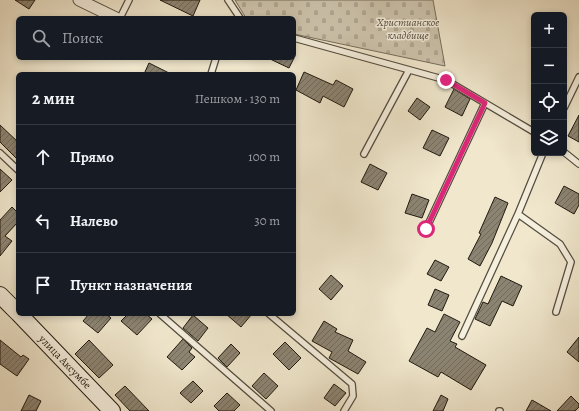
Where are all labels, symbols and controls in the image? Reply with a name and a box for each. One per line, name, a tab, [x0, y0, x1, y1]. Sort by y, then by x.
map controls	[531, 12, 567, 156]
button: +	[531, 12, 567, 48]
park label: Христианское кладбище	[376, 15, 439, 43]
search box	[16, 16, 296, 60]
icon: search	[30, 27, 52, 49]
text: Поиск	[62, 28, 103, 48]
button: −	[531, 48, 567, 84]
route end	[437, 71, 455, 89]
button: locate	[531, 84, 567, 120]
text: 2 мин	[32, 87, 75, 110]
text: Пешком · 130 m	[195, 90, 280, 107]
button: layers	[531, 120, 567, 156]
icon: ahead	[32, 146, 54, 168]
text: Прямо	[70, 147, 114, 167]
text: 100 m	[248, 148, 280, 165]
icon: left	[32, 210, 54, 232]
text: Налево	[70, 211, 118, 231]
text: 30 m	[254, 212, 280, 229]
route start	[417, 220, 435, 238]
icon: arrive	[32, 274, 54, 296]
text: Пункт назначения	[70, 275, 192, 295]
street label: улица Аксумбе	[35, 331, 95, 392]

